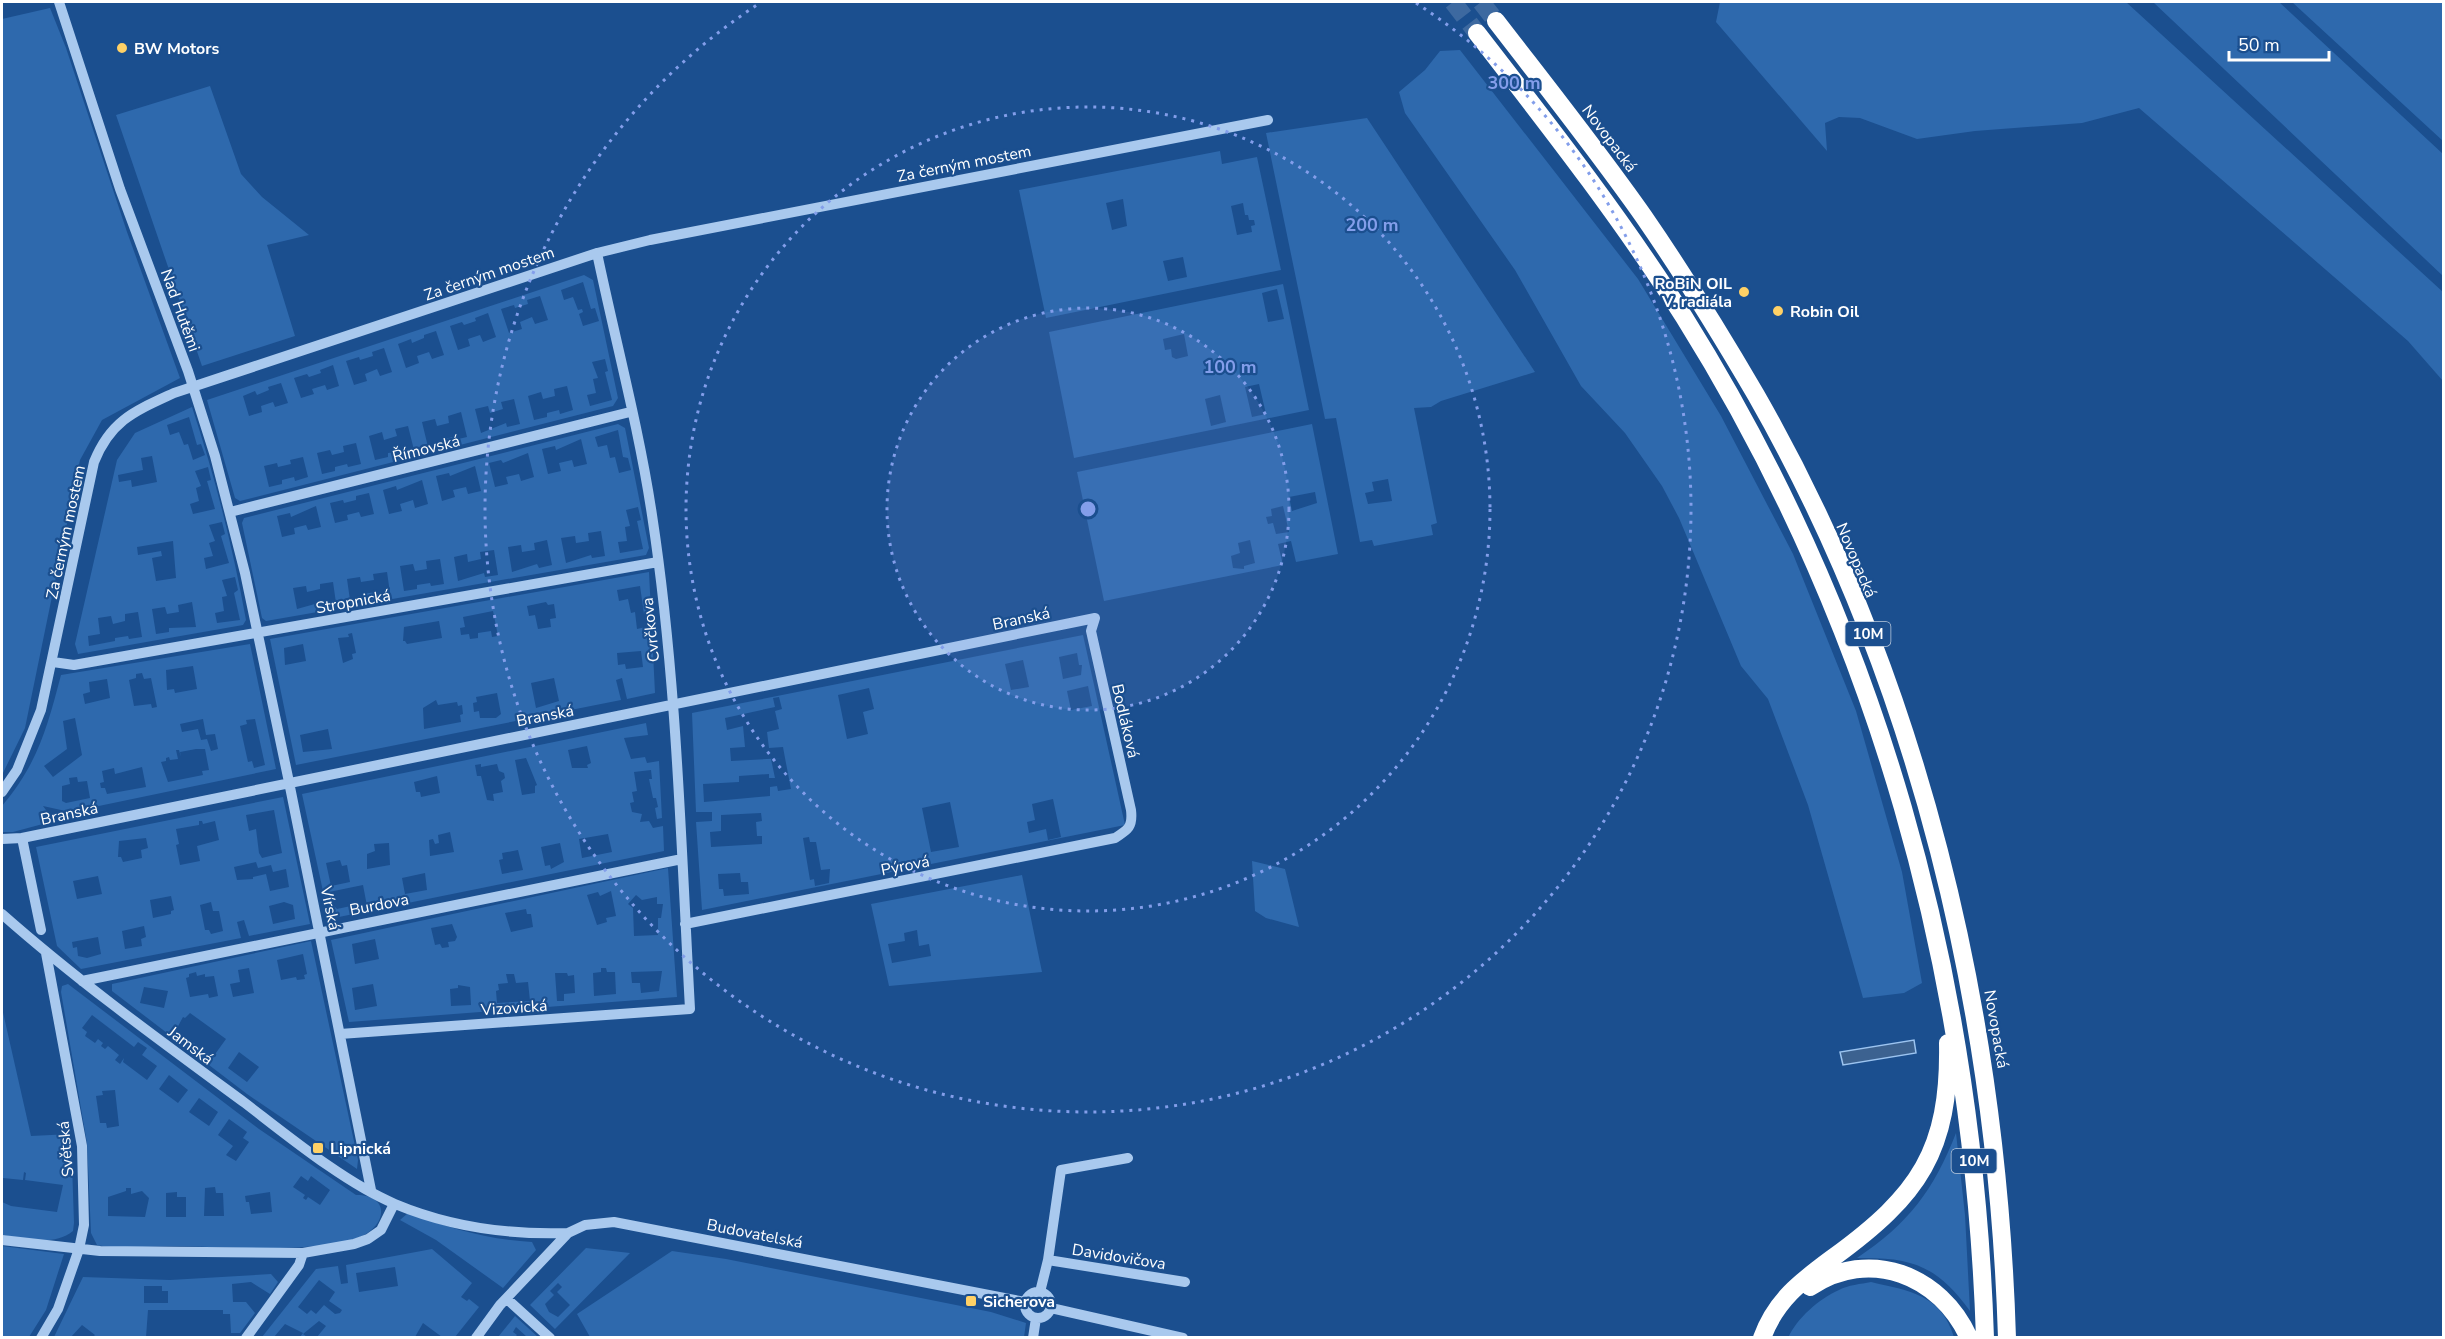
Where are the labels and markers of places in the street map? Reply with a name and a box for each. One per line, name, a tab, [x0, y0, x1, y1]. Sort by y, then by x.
place label: BW Motors	[134, 38, 219, 60]
marker: BW Motors	[115, 41, 129, 55]
place label: RoBiN OIL V. radiála	[1655, 273, 1732, 313]
marker: RoBiN OIL V. radiála	[1737, 285, 1751, 299]
place label: Robin Oil	[1790, 301, 1859, 323]
marker: Robin Oil	[1771, 304, 1785, 318]
centre of rings	[1078, 499, 1098, 519]
place label: Lipnická	[330, 1138, 391, 1160]
marker: Lipnická	[311, 1141, 325, 1155]
place label: Sicherova	[983, 1291, 1055, 1313]
marker: Sicherova	[964, 1294, 978, 1308]

